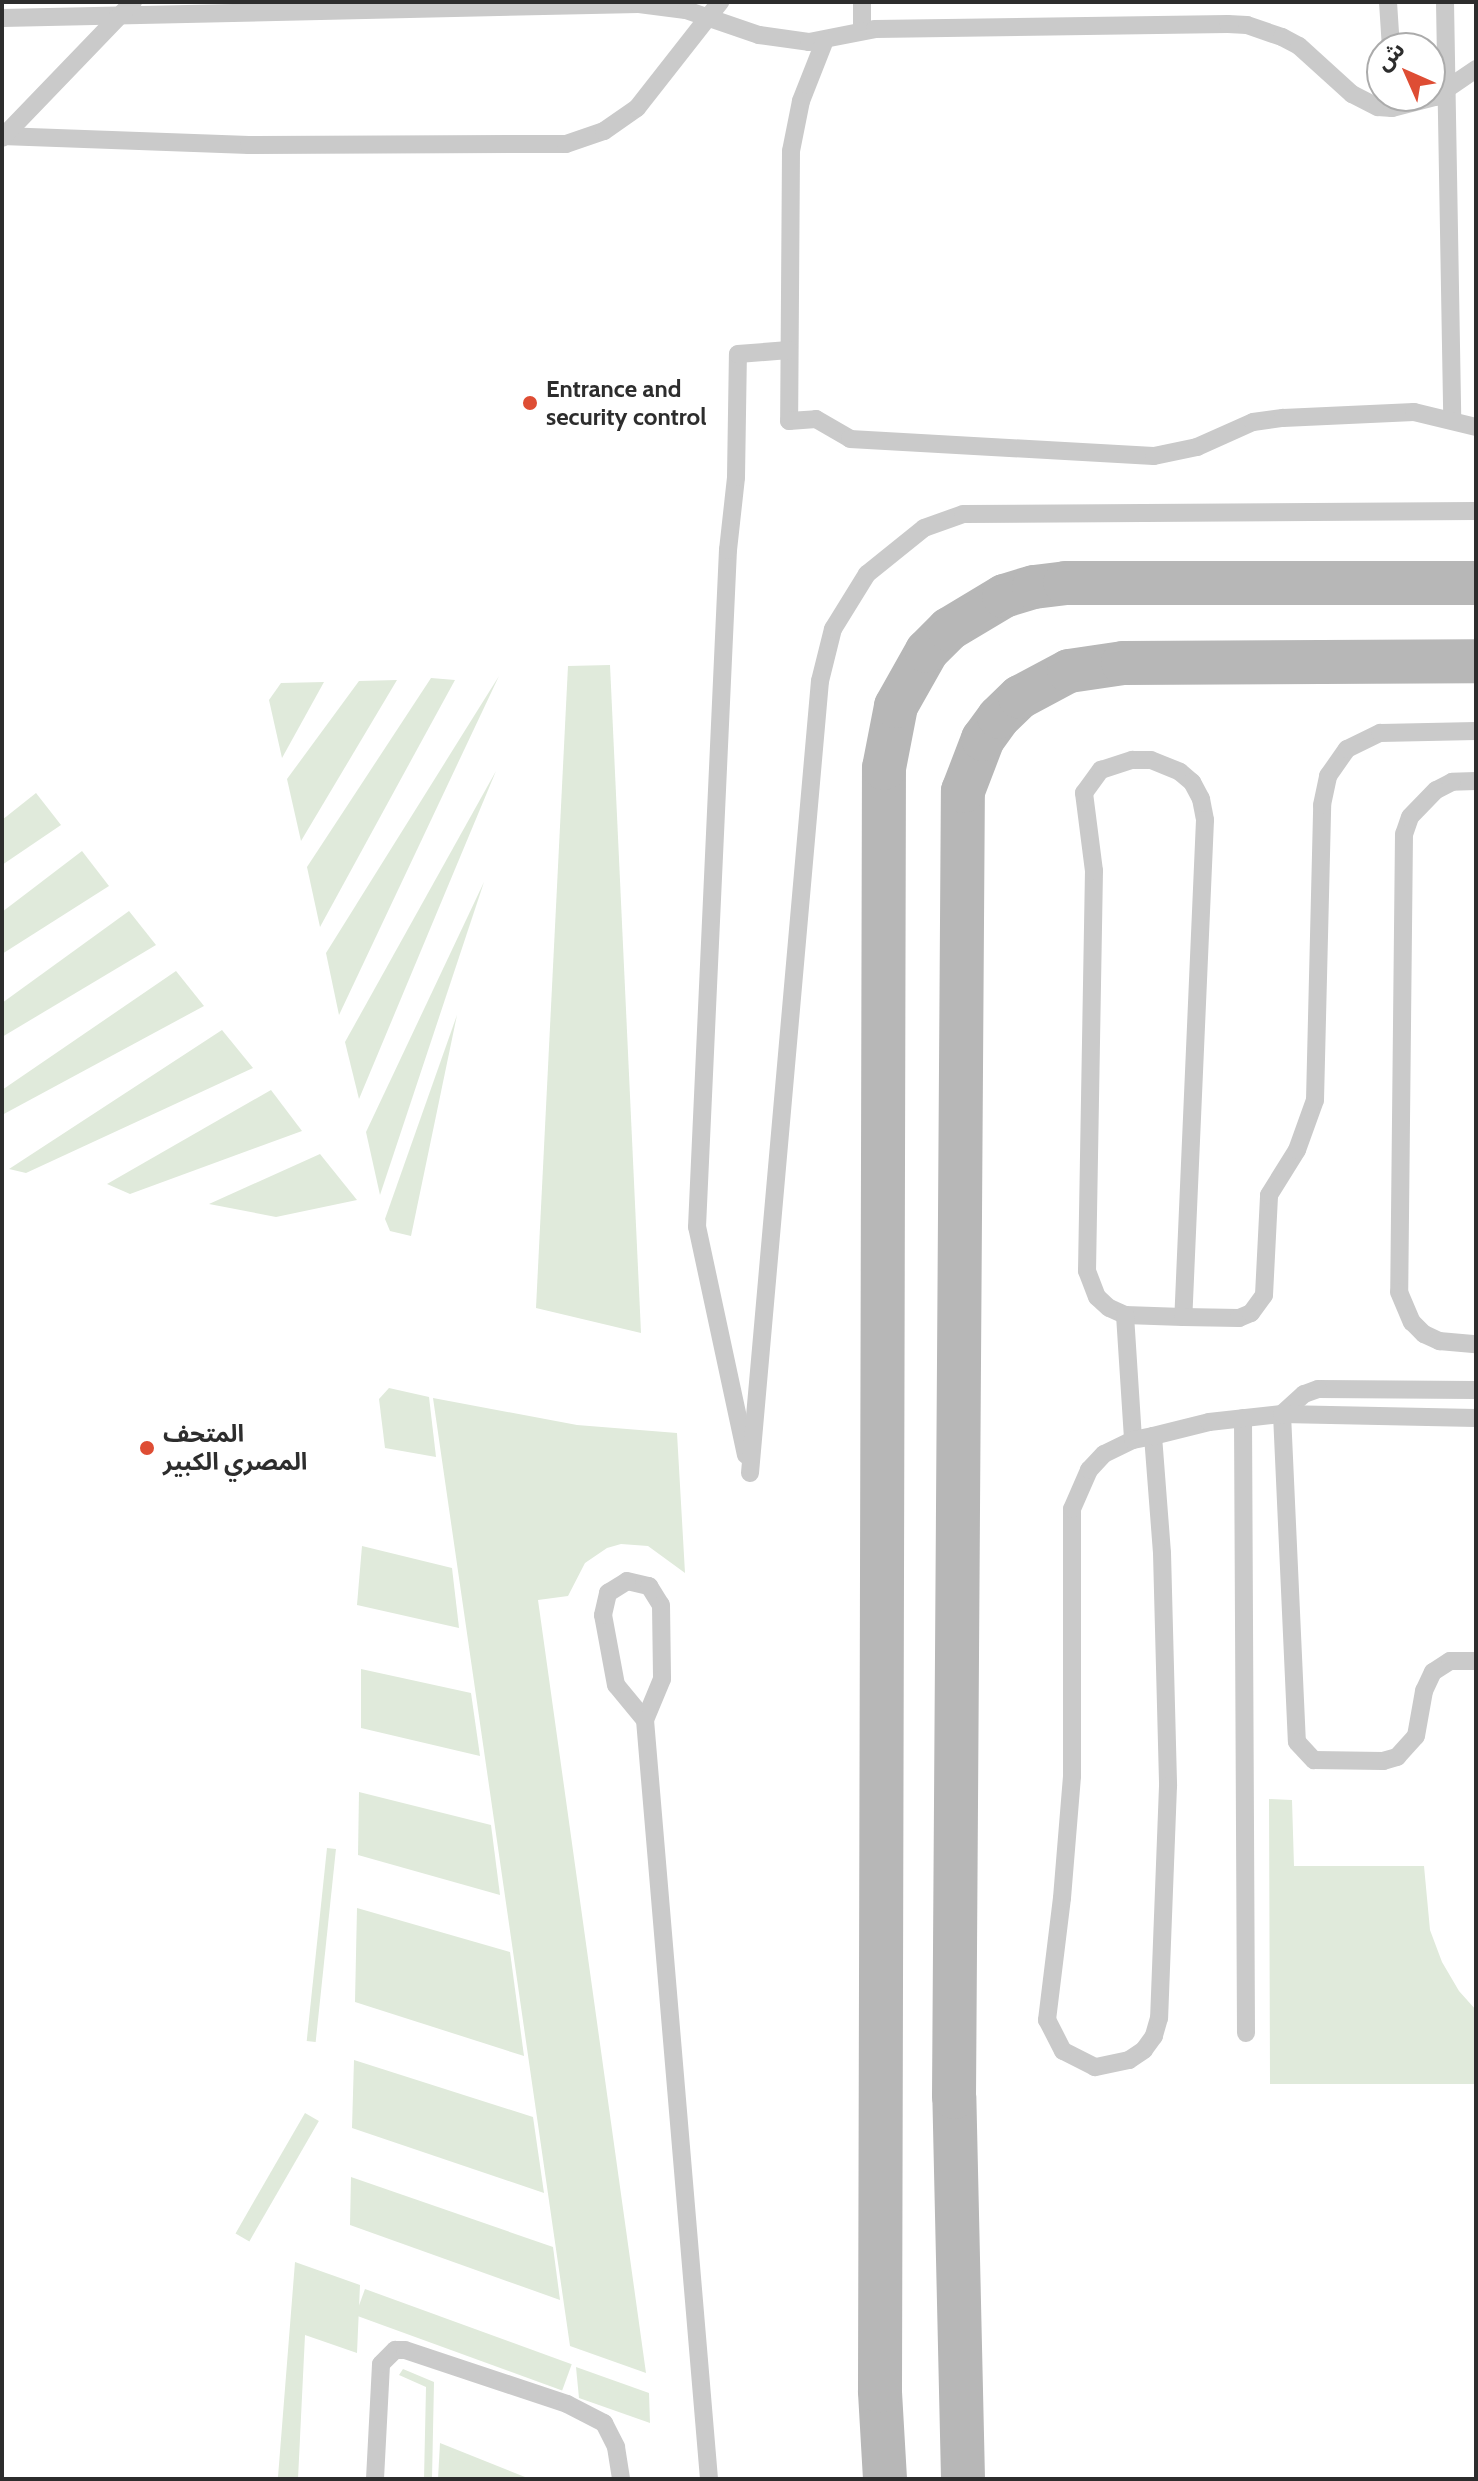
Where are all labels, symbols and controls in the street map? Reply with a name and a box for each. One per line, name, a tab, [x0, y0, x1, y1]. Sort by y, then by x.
north arrow	[1366, 32, 1446, 112]
text: ش	[1370, 36, 1410, 76]
place label: Entrance and security control	[546, 375, 706, 431]
marker: Entrance and security control	[521, 394, 539, 412]
place label: المتحف المصري الكبير	[163, 1420, 307, 1476]
marker: المتحف المصري الكبير	[138, 1439, 156, 1457]

